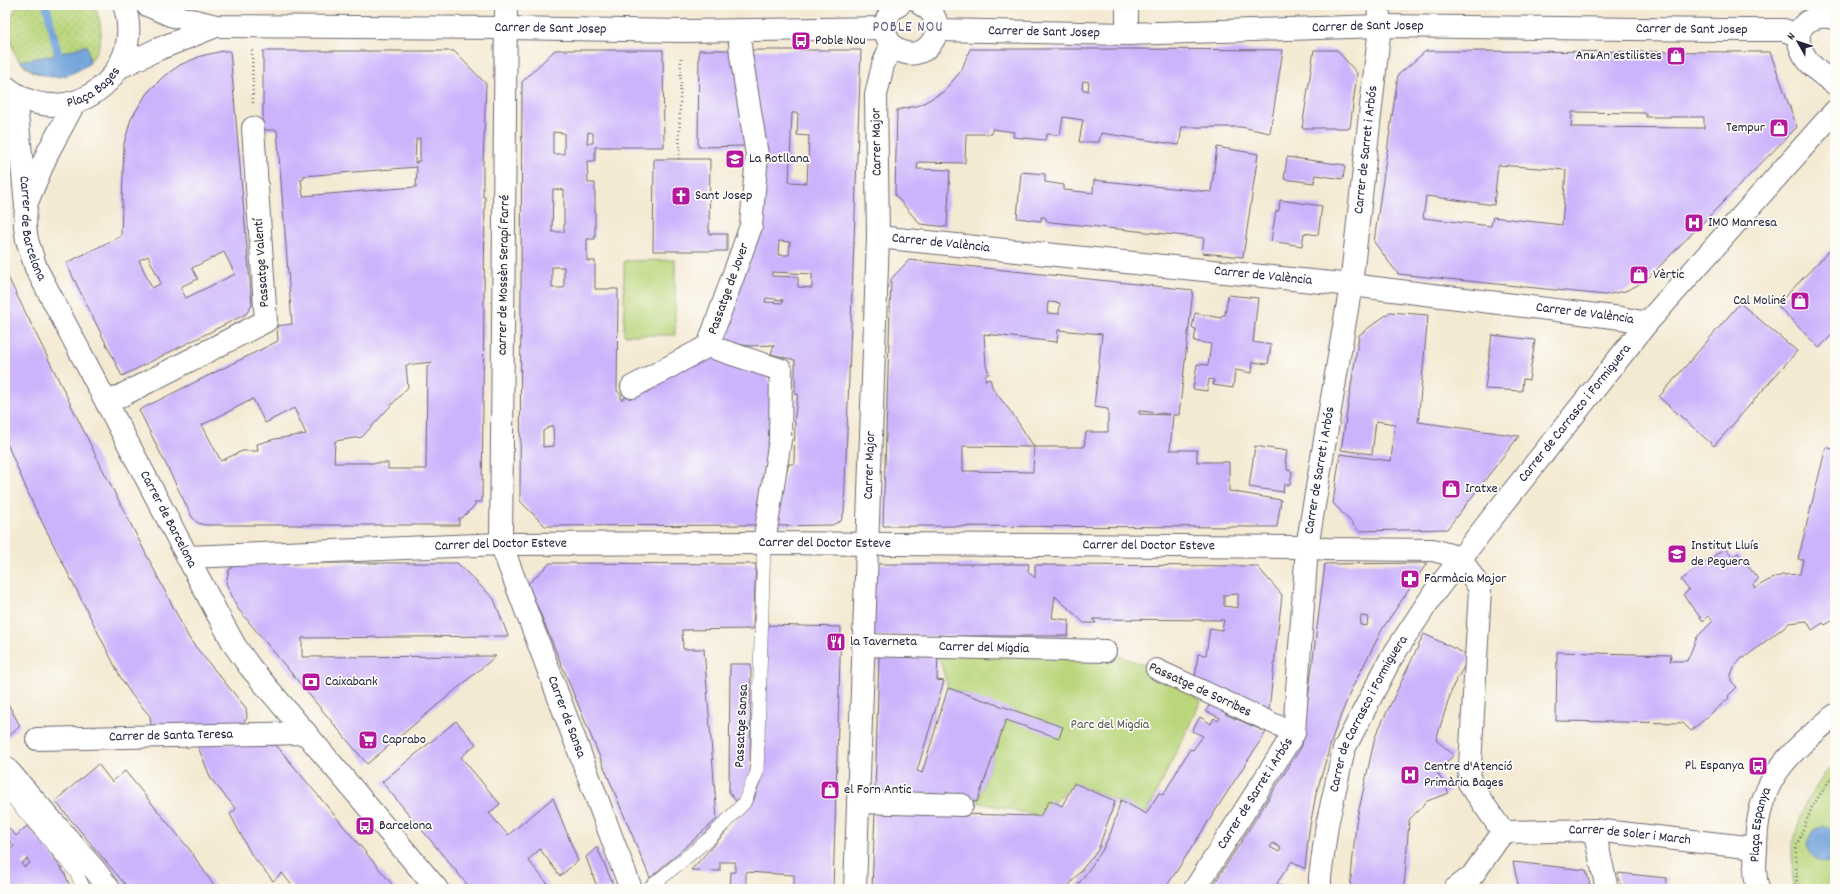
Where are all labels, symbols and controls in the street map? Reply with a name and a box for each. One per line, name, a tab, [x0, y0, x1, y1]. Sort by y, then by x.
street label: Carrer de Sant Josep	[1312, 16, 1424, 38]
district label: POBLE NOU	[872, 17, 944, 39]
street label: Carrer de Sant Josep	[495, 18, 607, 40]
street label: Carrer de Sant Josep	[1636, 19, 1748, 40]
street label: Carrer de Sant Josep	[988, 21, 1100, 43]
north arrow	[1778, 22, 1818, 62]
text: N	[1784, 29, 1800, 44]
bus stop icon: Poble Nou	[790, 30, 812, 52]
place label: Poble Nou	[815, 31, 866, 51]
shop icon: An&An estilistes	[1665, 45, 1687, 67]
place label: An&An estilistes	[1576, 46, 1662, 66]
street label: Plaça Bages	[65, 63, 126, 114]
street label: Carrer de Sarret i Arbós	[1349, 84, 1383, 215]
street label: Carrer Major	[866, 107, 888, 176]
shop icon: Tempur	[1768, 117, 1790, 139]
place label: Tempur	[1726, 118, 1766, 138]
school or university icon: La Rotllana	[724, 148, 746, 170]
place label: La Rotllana	[749, 149, 809, 169]
street label: Carrer de Barcelona	[13, 175, 51, 285]
church icon: Sant Josep	[670, 185, 692, 207]
place label: Sant Josep	[695, 186, 752, 206]
street label: carrer de Mossèn Serapí Farré	[493, 195, 515, 355]
hospital icon: IMO Manresa	[1683, 212, 1705, 234]
place label: IMO Manresa	[1708, 213, 1777, 233]
street label: Passatge Valentí	[249, 217, 275, 308]
street label: Carrer de València	[891, 228, 991, 258]
street label: Passatge de Jover	[703, 240, 755, 338]
street label: Carrer de València	[1213, 261, 1313, 291]
shop icon: Vèrtic	[1628, 264, 1650, 286]
place label: Vèrtic	[1653, 265, 1685, 285]
shop icon: Cal Moliné	[1789, 290, 1811, 312]
place label: Cal Moliné	[1733, 291, 1786, 311]
street label: Carrer de València	[1535, 298, 1636, 330]
street label: Carrer de Carrasco i Formiguera	[1514, 340, 1637, 487]
street label: Carrer de Sarret i Arbós	[1299, 405, 1340, 536]
street label: Carrer Major	[859, 430, 881, 500]
street label: Carrer de Barcelona	[134, 467, 202, 572]
shop icon: Iratxe	[1440, 478, 1462, 500]
place label: Iratxe	[1465, 479, 1498, 499]
street label: Carrer del Doctor Esteve	[759, 533, 891, 554]
street label: Carrer del Doctor Esteve	[434, 534, 567, 557]
street label: Carrer del Doctor Esteve	[1082, 535, 1215, 556]
place label: Institut Lluís de Peguera	[1691, 536, 1759, 572]
school or university icon: Institut Lluís de Peguera	[1666, 543, 1688, 565]
pharmacy icon: Farmàcia Major	[1399, 568, 1421, 590]
place label: Farmàcia Major	[1424, 569, 1507, 589]
restaurant icon: la Taverneta	[825, 631, 847, 653]
street label: Carrer de Carrasco i Formiguera	[1325, 631, 1414, 794]
place label: la Taverneta	[850, 632, 917, 652]
street label: Carrer del Migdia	[939, 637, 1030, 659]
street label: Passatge de Sorribes	[1145, 657, 1255, 723]
bank icon: Caixabank	[300, 671, 322, 693]
place label: Caixabank	[325, 672, 378, 692]
street label: Carrer de Sansa	[542, 673, 591, 761]
street label: Passatge Sansa	[730, 683, 754, 768]
park label: Parc del Migdia	[1071, 715, 1150, 735]
street label: Carrer de Santa Teresa	[109, 725, 234, 747]
supermarket icon: Caprabo	[357, 729, 379, 751]
place label: Caprabo	[382, 730, 426, 750]
street label: Carrer de Sarret i Arbós	[1213, 734, 1299, 853]
bus stop icon: Pl. Espanya	[1747, 755, 1769, 777]
place label: Pl. Espanya	[1685, 756, 1744, 776]
place label: Centre d'Atenció Primària Bages	[1424, 757, 1512, 793]
hospital icon: Centre d'Atenció Primària Bages	[1399, 764, 1421, 786]
shop icon: el Forn Antic	[819, 779, 841, 801]
place label: el Forn Antic	[844, 780, 912, 800]
street label: Plaça Espanya	[1745, 784, 1777, 863]
bus stop icon: Barcelona	[354, 815, 376, 837]
place label: Barcelona	[379, 816, 432, 836]
street label: Carrer de Soler i March	[1568, 820, 1692, 851]

